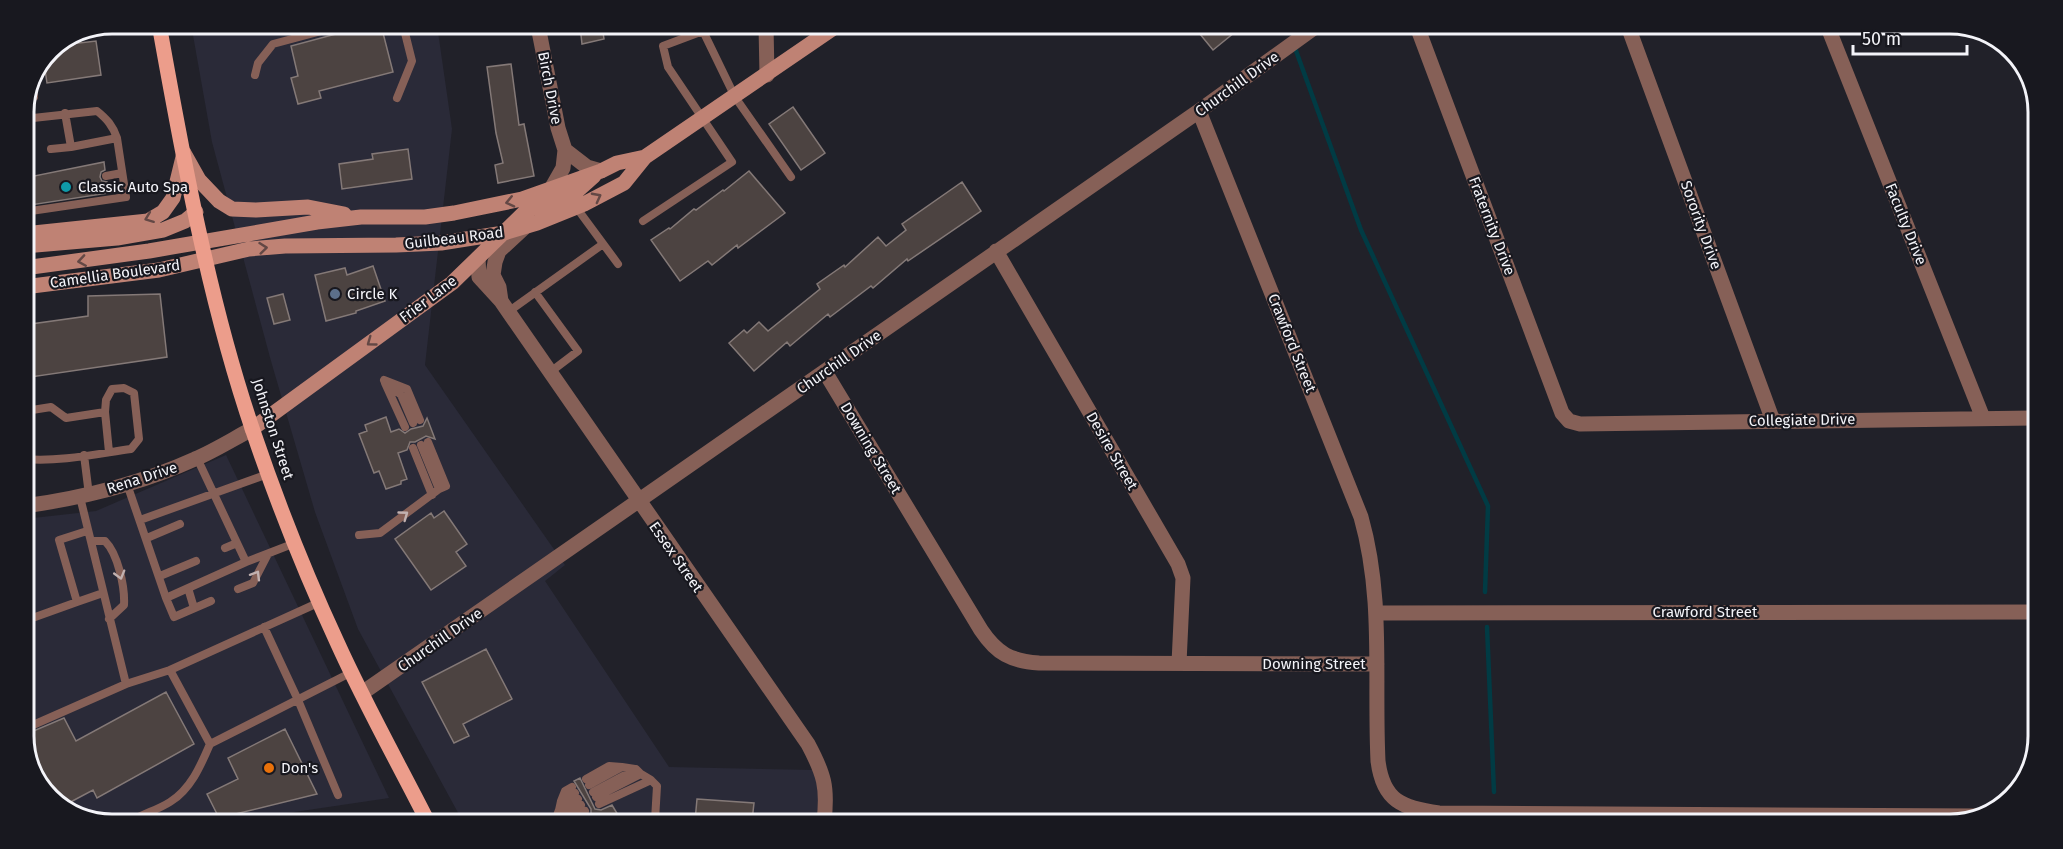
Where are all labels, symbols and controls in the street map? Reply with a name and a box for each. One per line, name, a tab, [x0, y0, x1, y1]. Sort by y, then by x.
scale bar	[1853, 18, 1967, 56]
text: 50 m	[1862, 28, 1901, 50]
street label: Churchill Drive	[1192, 48, 1282, 120]
street label: Birch Drive	[534, 50, 566, 126]
street label: Fraternity Drive	[1465, 174, 1519, 278]
place label: Classic Auto Spa	[78, 178, 188, 196]
street label: Sorority Drive	[1677, 178, 1725, 272]
marker: Classic Auto Spa	[59, 180, 73, 194]
street label: Faculty Drive	[1881, 180, 1931, 268]
one-way arrow	[591, 192, 602, 204]
one-way arrow	[505, 194, 515, 207]
one-way arrow	[144, 211, 155, 224]
street label: Guilbeau Road	[404, 223, 504, 253]
one-way arrow	[259, 242, 268, 255]
one-way arrow	[78, 255, 87, 267]
street label: Camellia Boulevard	[49, 256, 181, 292]
street label: Frier Lane	[396, 272, 460, 326]
place label: Circle K	[347, 285, 398, 303]
marker: Circle K	[328, 287, 342, 301]
street label: Crawford Street	[1264, 291, 1320, 396]
street label: Churchill Drive	[793, 326, 885, 398]
one-way arrow	[367, 335, 378, 346]
street label: Johnston Street	[248, 376, 298, 482]
street label: Downing Street	[837, 399, 906, 497]
street label: Desire Street	[1082, 409, 1142, 494]
street label: Collegiate Drive	[1749, 410, 1855, 430]
street label: Rena Drive	[104, 458, 180, 498]
one-way arrow	[398, 511, 409, 522]
street label: Essex Street	[645, 518, 707, 596]
one-way arrow	[112, 569, 125, 579]
one-way arrow	[249, 571, 261, 581]
street label: Crawford Street	[1653, 603, 1758, 621]
street label: Churchill Drive	[394, 604, 486, 676]
street label: Downing Street	[1262, 655, 1366, 673]
place label: Don's	[281, 759, 318, 777]
marker: Don's	[262, 761, 276, 775]

